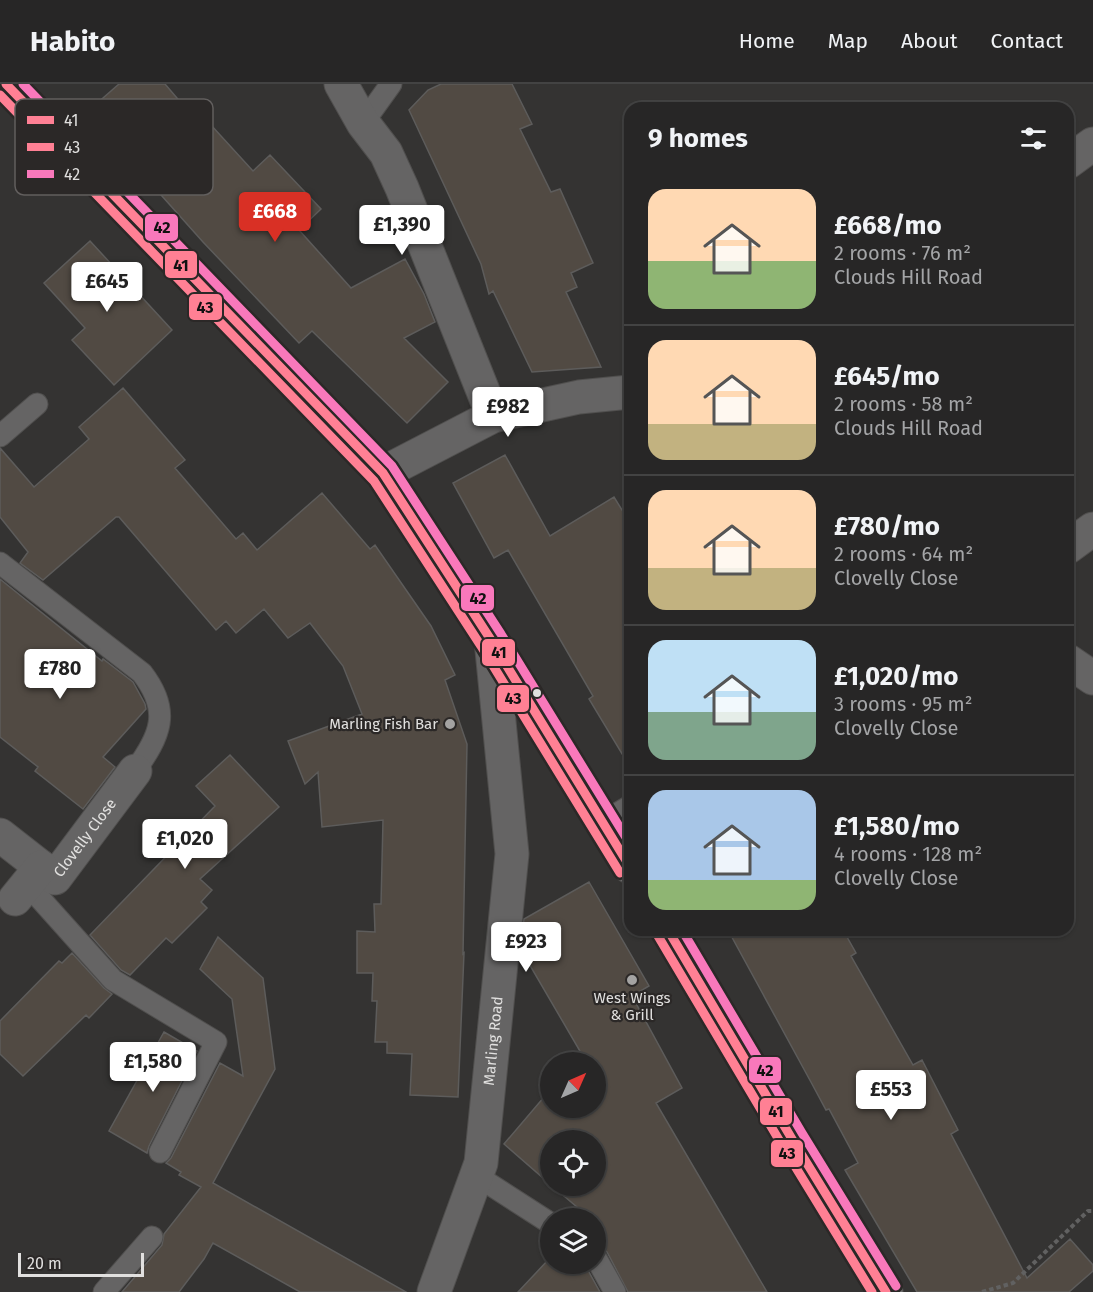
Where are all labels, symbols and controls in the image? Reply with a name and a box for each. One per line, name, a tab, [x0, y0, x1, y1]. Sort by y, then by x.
text: Habito	[30, 25, 115, 58]
text: Home	[739, 28, 795, 54]
text: Map	[828, 28, 868, 54]
text: About	[901, 28, 958, 54]
text: Contact	[991, 28, 1063, 54]
legend	[15, 99, 213, 195]
text: 41	[64, 111, 79, 130]
icon: filters	[1017, 122, 1050, 155]
text: 9 homes	[648, 123, 748, 154]
text: 43	[64, 138, 80, 157]
text: 42	[64, 165, 80, 184]
pin: £668	[239, 192, 311, 243]
text: £668	[253, 199, 297, 223]
pin: £1,390	[353, 205, 451, 256]
text: £668/mo	[834, 210, 942, 241]
text: £1,390	[373, 212, 431, 236]
line badge: 42	[144, 213, 179, 242]
icon: home	[696, 213, 768, 285]
text: 42	[154, 218, 171, 237]
text: 2 rooms · 76 m²	[834, 241, 971, 265]
line badge: 41	[164, 250, 198, 279]
text: 41	[173, 256, 189, 275]
pin: £645	[71, 262, 143, 313]
text: Clouds Hill Road	[834, 265, 983, 289]
text: £645	[85, 269, 129, 293]
line badge: 43	[188, 293, 223, 321]
text: 43	[196, 298, 214, 317]
text: £645/mo	[834, 361, 940, 392]
icon: home	[696, 364, 768, 436]
pin: £982	[472, 387, 544, 438]
text: 2 rooms · 58 m²	[834, 392, 973, 416]
text: £982	[486, 394, 530, 418]
text: Clouds Hill Road	[834, 416, 983, 440]
text: £780/mo	[834, 511, 940, 542]
icon: home	[696, 514, 768, 586]
text: 2 rooms · 64 m²	[834, 542, 973, 566]
text: Clovelly Close	[834, 566, 958, 590]
line badge: 42	[460, 584, 495, 612]
text: 42	[470, 589, 487, 608]
line badge: 41	[481, 638, 516, 667]
text: 41	[491, 643, 507, 662]
pin: £780	[24, 649, 96, 700]
text: £780	[38, 656, 82, 680]
text: £1,020/mo	[834, 661, 958, 692]
icon: home	[696, 664, 768, 736]
line badge: 43	[496, 684, 530, 713]
unlabelled marker	[531, 687, 543, 699]
text: 43	[504, 689, 522, 708]
text: 3 rooms · 95 m²	[834, 692, 973, 716]
place label: Marling Fish Bar	[329, 715, 438, 733]
text: Clovelly Close	[834, 716, 958, 740]
marker: Marling Fish Bar	[443, 717, 457, 731]
street label: Clovelly Close	[50, 795, 120, 881]
text: £1,580/mo	[834, 811, 960, 842]
icon: home	[696, 814, 768, 886]
pin: £1,020	[136, 819, 234, 870]
text: £1,020	[156, 826, 214, 850]
text: 4 rooms · 128 m²	[834, 842, 982, 866]
text: Clovelly Close	[834, 866, 958, 890]
pin: £923	[490, 922, 562, 973]
text: £923	[505, 929, 547, 953]
marker: West Wings & Grill	[625, 973, 639, 987]
place label: West Wings & Grill	[594, 989, 670, 1024]
street label: Marling Road	[480, 995, 507, 1086]
pin: £1,580	[104, 1042, 202, 1093]
text: £1,580	[124, 1049, 182, 1073]
north arrow	[540, 1052, 606, 1118]
map controls	[540, 1052, 606, 1274]
line badge: 42	[748, 1056, 782, 1084]
text: 42	[757, 1061, 774, 1080]
pin: £553	[855, 1070, 927, 1121]
text: £553	[870, 1077, 912, 1101]
line badge: 41	[759, 1097, 793, 1126]
text: 41	[768, 1102, 784, 1121]
button: locate	[540, 1130, 606, 1196]
line badge: 43	[770, 1139, 804, 1168]
text: 43	[778, 1144, 796, 1163]
button: layers	[540, 1208, 606, 1274]
scale bar	[18, 1250, 144, 1278]
text: 20 m	[27, 1254, 62, 1273]

